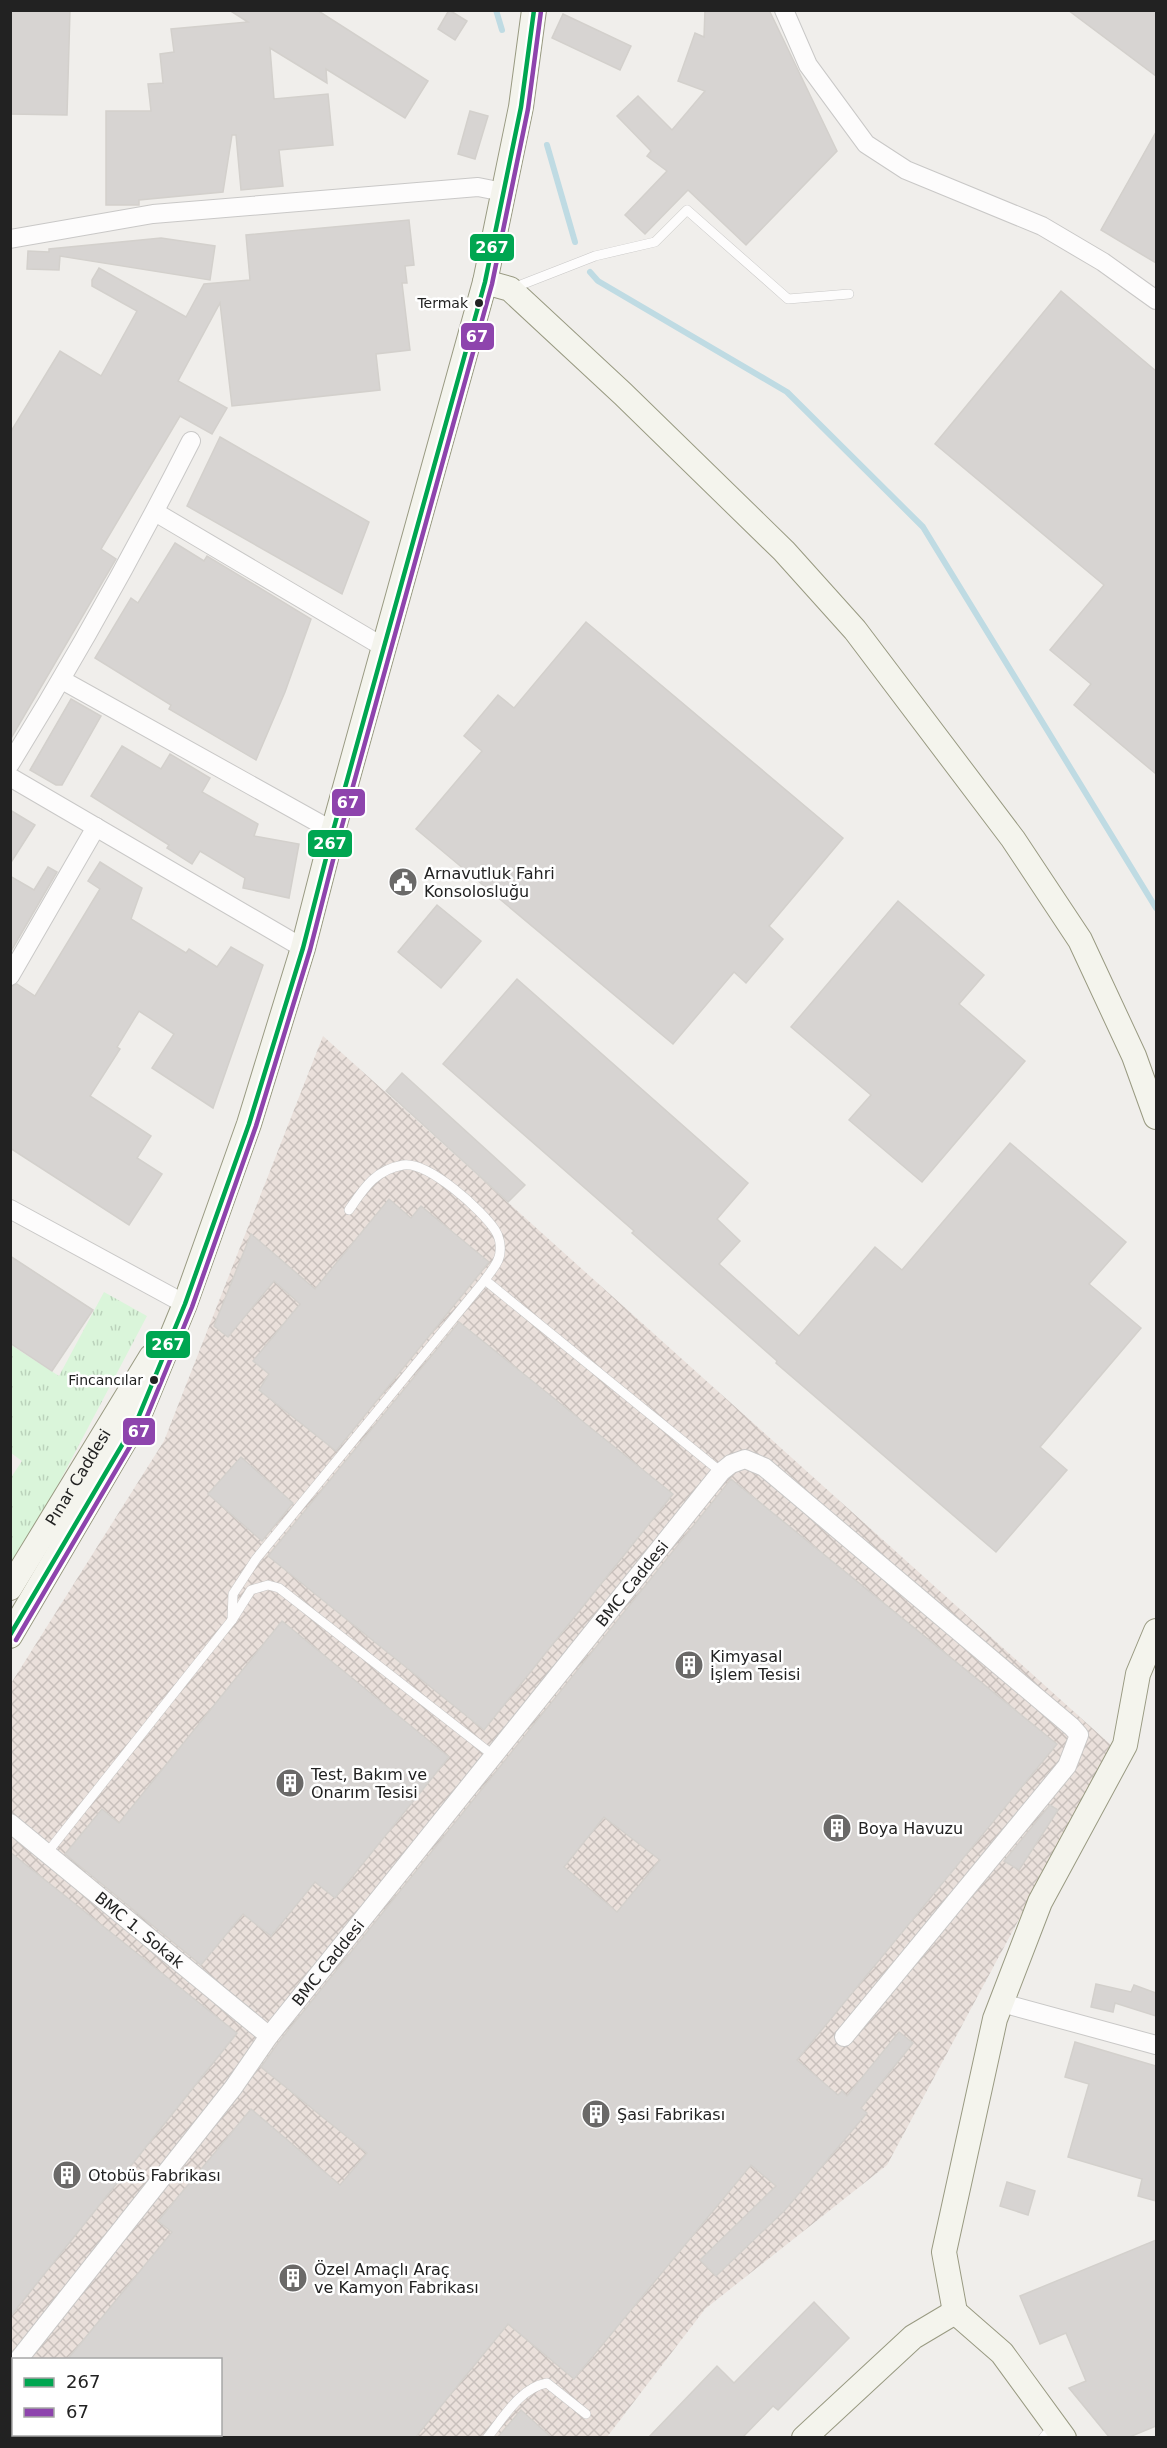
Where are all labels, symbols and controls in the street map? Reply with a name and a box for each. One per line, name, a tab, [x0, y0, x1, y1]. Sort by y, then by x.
line badge: 267	[469, 233, 515, 262]
text: 267	[475, 238, 509, 257]
place label: Termak	[416, 295, 469, 311]
marker: Termak	[473, 297, 485, 309]
line badge: 67	[460, 322, 495, 351]
text: 67	[466, 327, 488, 346]
line badge: 67	[331, 788, 366, 817]
text: 67	[337, 793, 359, 812]
line badge: 267	[307, 829, 353, 858]
text: 267	[313, 834, 347, 853]
place label: Arnavutluk Fahri Konsolosluğu	[424, 864, 555, 901]
public building icon: Arnavutluk Fahri Konsolosluğu	[387, 866, 419, 898]
line badge: 267	[145, 1330, 191, 1359]
text: 267	[151, 1335, 185, 1354]
place label: Fincancılar	[68, 1372, 143, 1388]
marker: Fincancılar	[148, 1374, 160, 1386]
line badge: 67	[122, 1417, 156, 1446]
text: 67	[128, 1422, 150, 1441]
street label: Pınar Caddesi	[41, 1425, 114, 1529]
street label: BMC Caddesi	[591, 1536, 672, 1630]
place label: Kimyasal İşlem Tesisi	[710, 1647, 800, 1684]
building icon: Kimyasal İşlem Tesisi	[673, 1649, 705, 1681]
place label: Test, Bakım ve Onarım Tesisi	[310, 1765, 427, 1802]
building icon: Test, Bakım ve Onarım Tesisi	[274, 1767, 306, 1799]
building icon: Boya Havuzu	[821, 1812, 853, 1844]
place label: Boya Havuzu	[858, 1819, 963, 1838]
street label: BMC 1. Sokak	[91, 1888, 189, 1972]
street label: BMC Caddesi	[288, 1916, 368, 2010]
building icon: Şasi Fabrikası	[580, 2098, 612, 2130]
place label: Şasi Fabrikası	[617, 2105, 725, 2124]
building icon: Otobüs Fabrikası	[51, 2159, 83, 2191]
place label: Otobüs Fabrikası	[88, 2166, 221, 2185]
place label: Özel Amaçlı Araç ve Kamyon Fabrikası	[314, 2260, 479, 2297]
building icon: Özel Amaçlı Araç ve Kamyon Fabrikası	[277, 2262, 309, 2294]
legend	[12, 2358, 222, 2436]
text: 267	[66, 2371, 100, 2392]
text: 67	[66, 2401, 89, 2422]

